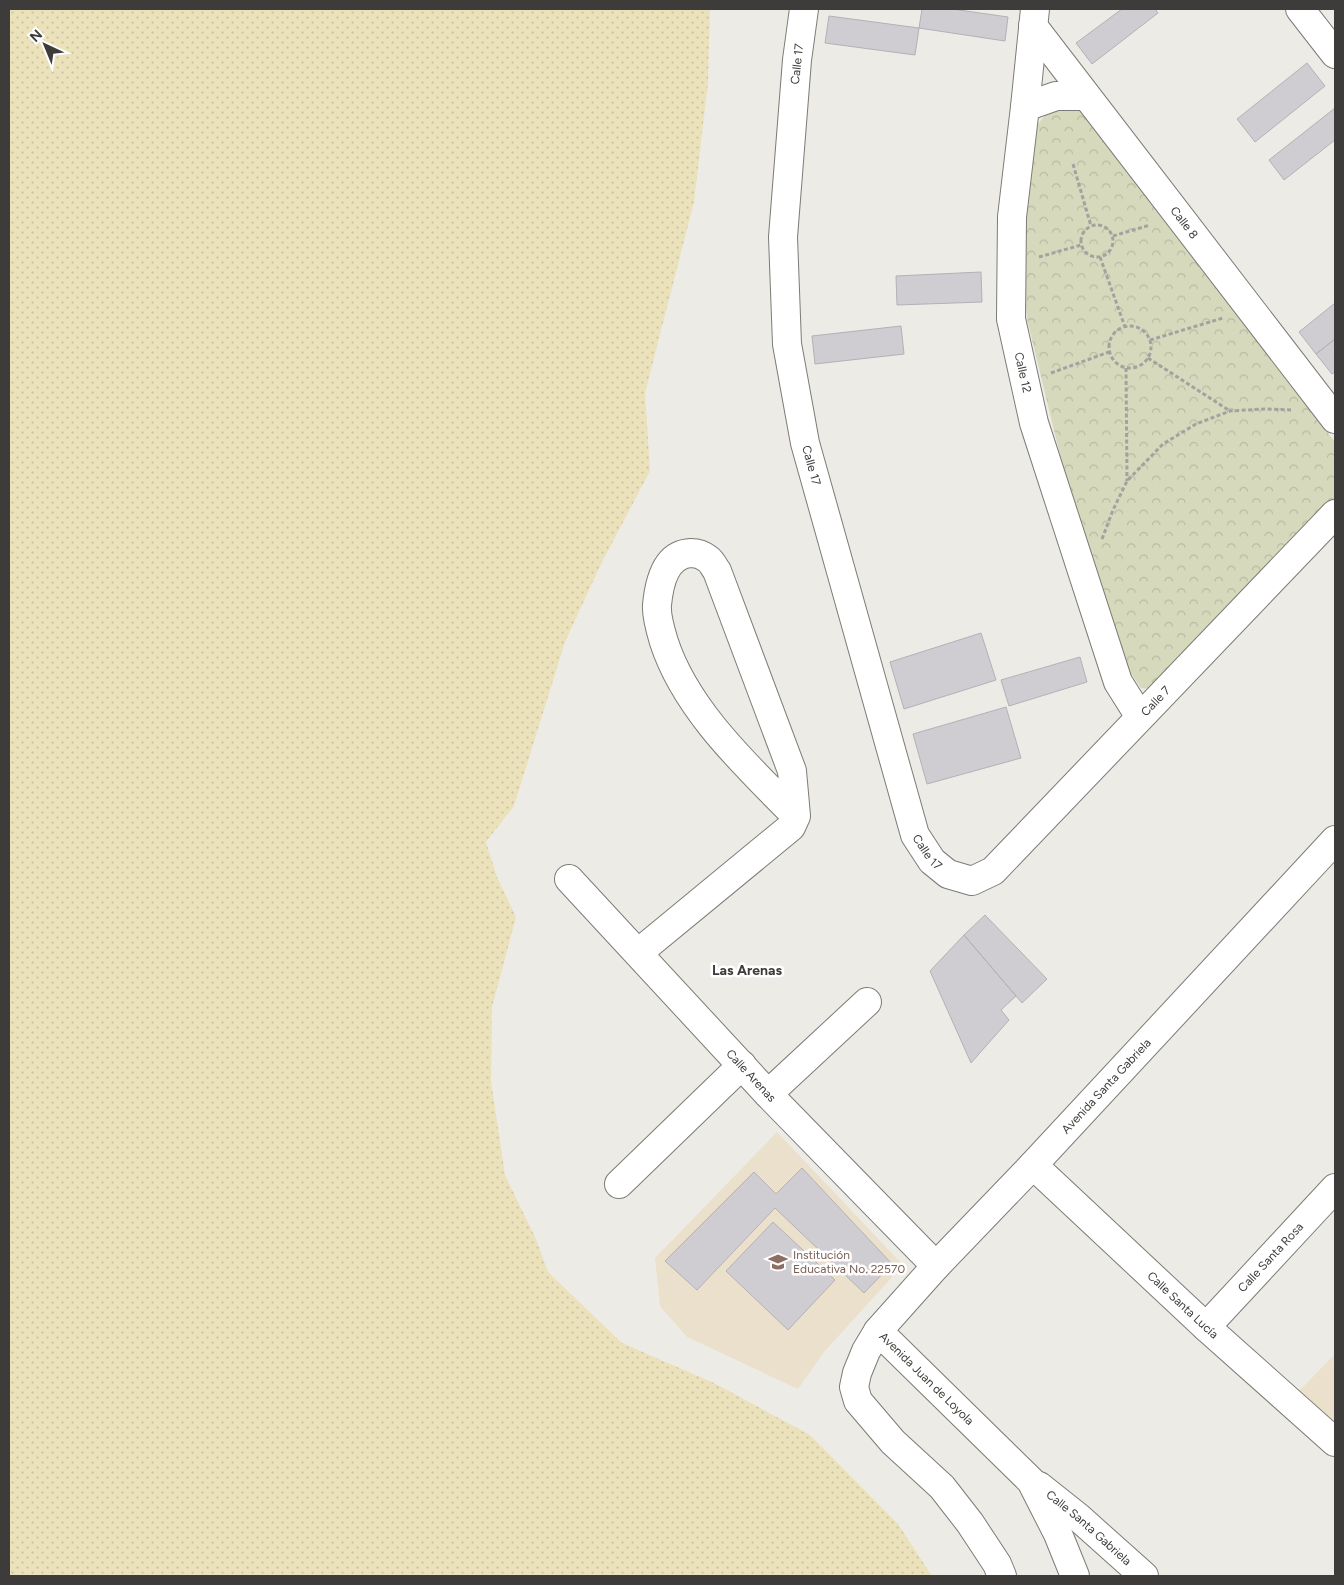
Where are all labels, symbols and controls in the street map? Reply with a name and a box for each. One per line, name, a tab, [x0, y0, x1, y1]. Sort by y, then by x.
north arrow	[20, 20, 70, 70]
text: N	[27, 26, 46, 46]
street label: Calle 17	[788, 42, 806, 85]
street label: Calle 8	[1167, 204, 1201, 242]
street label: Calle 12	[1012, 351, 1034, 394]
street label: Calle 17	[799, 444, 824, 488]
street label: Calle 7	[1138, 683, 1174, 719]
street label: Calle 17	[909, 832, 945, 873]
district label: Las Arenas	[712, 962, 782, 979]
street label: Avenida Santa Gabriela	[1059, 1036, 1154, 1136]
street label: Calle Arenas	[723, 1046, 779, 1105]
street label: Calle Santa Rosa	[1235, 1220, 1306, 1295]
place label: Institución Educativa No. 22570	[793, 1248, 905, 1276]
school or university icon: Institución Educativa No. 22570	[767, 1251, 789, 1273]
street label: Calle Santa Lucía	[1144, 1269, 1221, 1341]
street label: Avenida Juan de Loyola	[876, 1329, 977, 1428]
street label: Calle Santa Gabriela	[1043, 1487, 1134, 1568]

